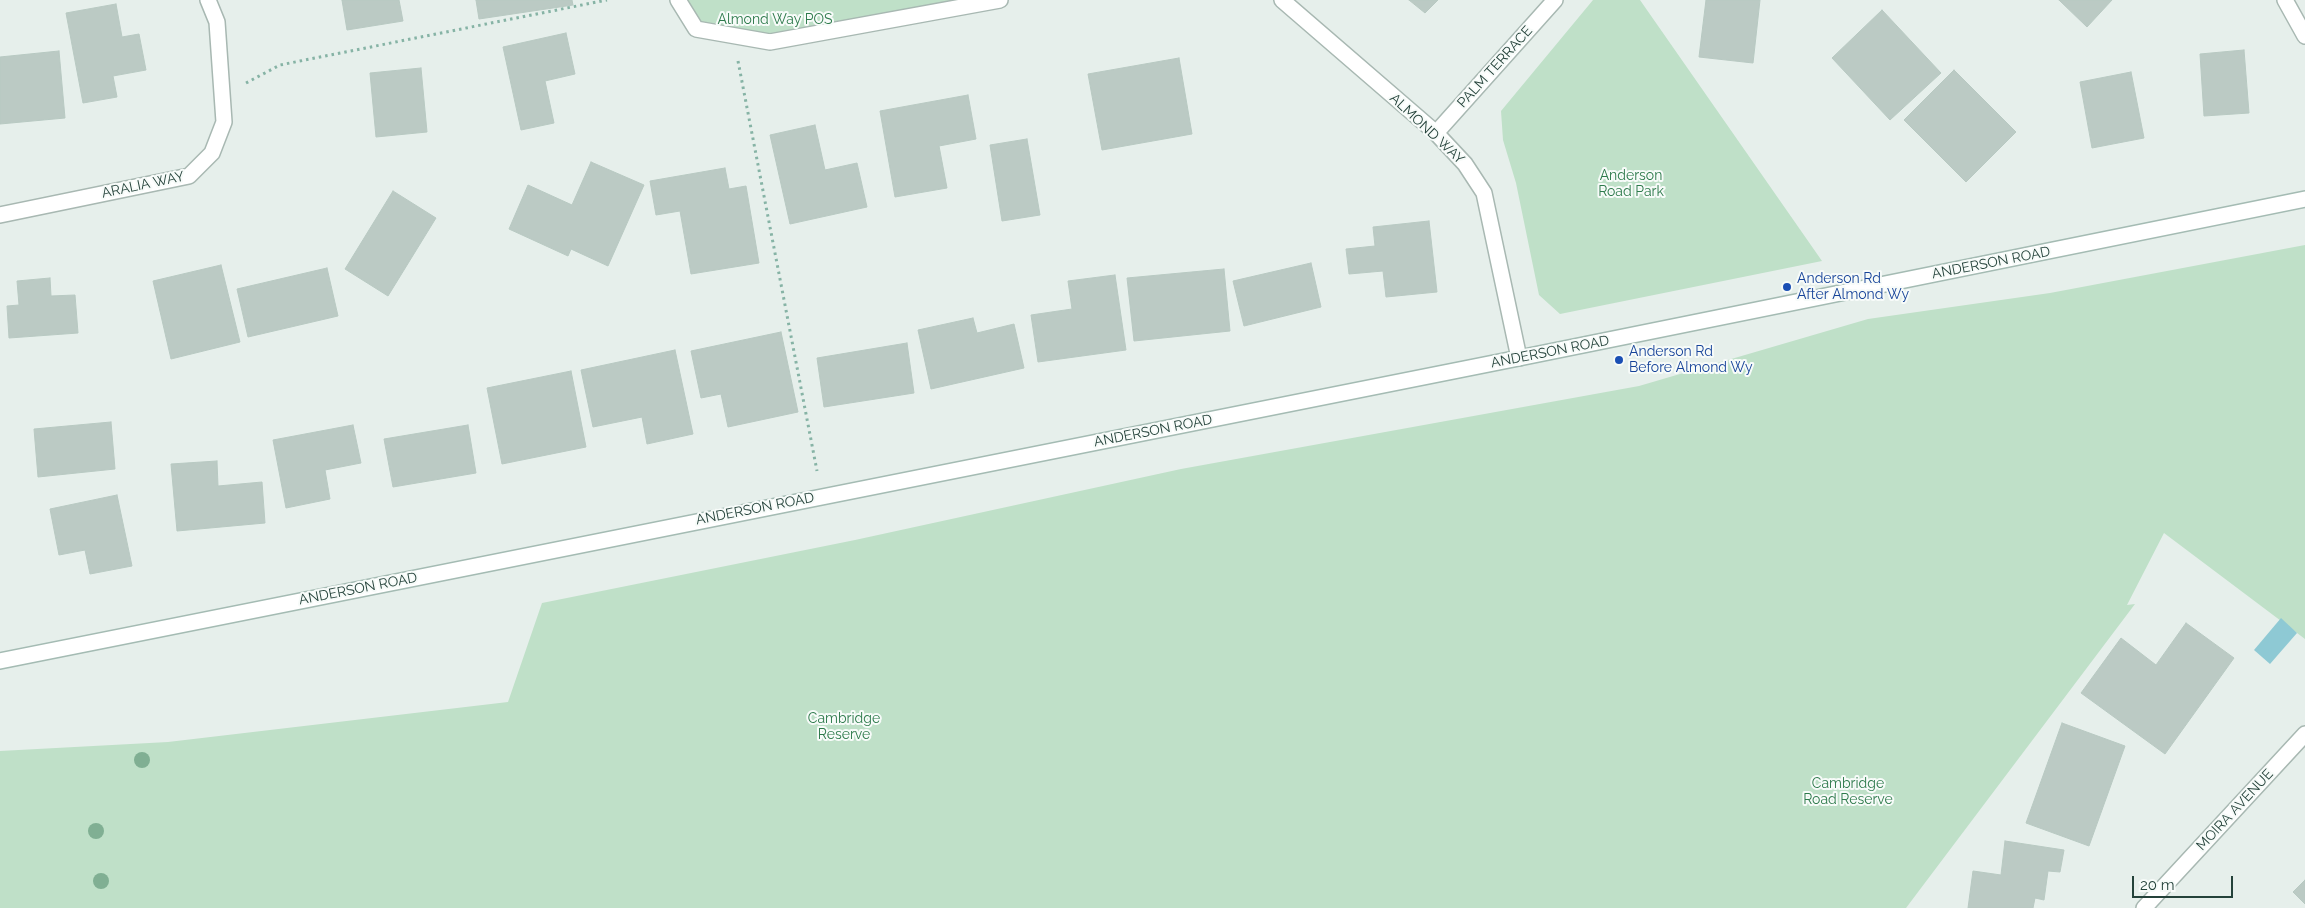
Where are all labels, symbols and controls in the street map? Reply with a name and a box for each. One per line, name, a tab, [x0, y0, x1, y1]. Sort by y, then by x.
park label: Almond Way POS	[717, 12, 833, 28]
street label: PALM TERRACE	[1454, 23, 1536, 111]
street label: ALMOND WAY	[1386, 90, 1468, 168]
street label: ARALIA WAY	[100, 168, 186, 202]
park label: Anderson Road Park	[1598, 168, 1664, 200]
street label: ANDERSON ROAD	[1930, 243, 2052, 283]
place label: Anderson Rd After Almond Wy	[1797, 271, 1909, 304]
marker: Anderson Rd After Almond Wy	[1781, 281, 1793, 293]
street label: ANDERSON ROAD	[1489, 332, 1611, 372]
place label: Anderson Rd Before Almond Wy	[1629, 344, 1753, 377]
marker: Anderson Rd Before Almond Wy	[1613, 354, 1625, 366]
street label: ANDERSON ROAD	[1092, 411, 1214, 451]
street label: ANDERSON ROAD	[694, 489, 816, 529]
street label: ANDERSON ROAD	[297, 569, 419, 609]
park label: Cambridge Reserve	[808, 711, 880, 744]
street label: MOIRA AVENUE	[2193, 766, 2277, 854]
park label: Cambridge Road Reserve	[1803, 776, 1893, 809]
scale bar	[2135, 866, 2236, 898]
text: 20 m	[2140, 876, 2175, 894]

